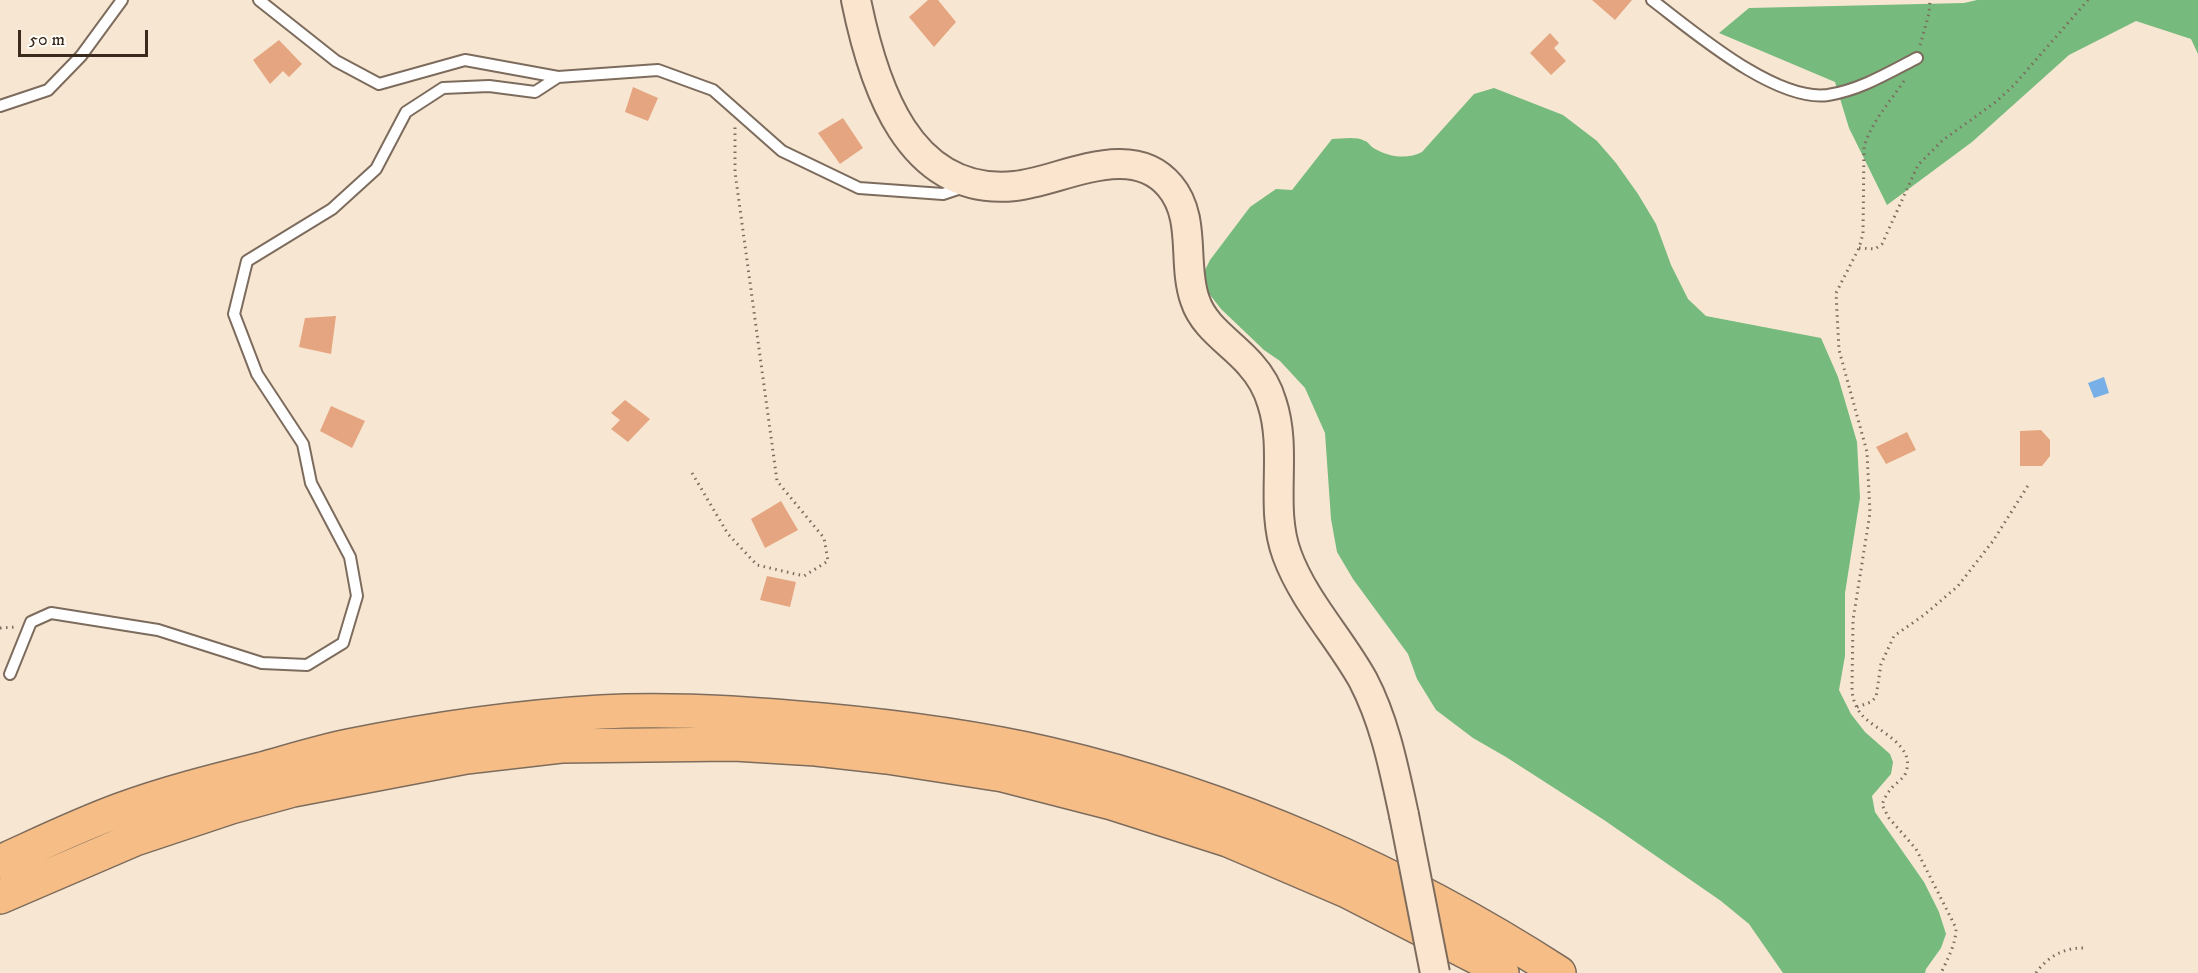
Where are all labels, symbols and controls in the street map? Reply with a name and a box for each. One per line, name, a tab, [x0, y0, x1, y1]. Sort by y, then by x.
scale bar	[21, 18, 152, 56]
text: 50 m	[29, 29, 65, 51]

